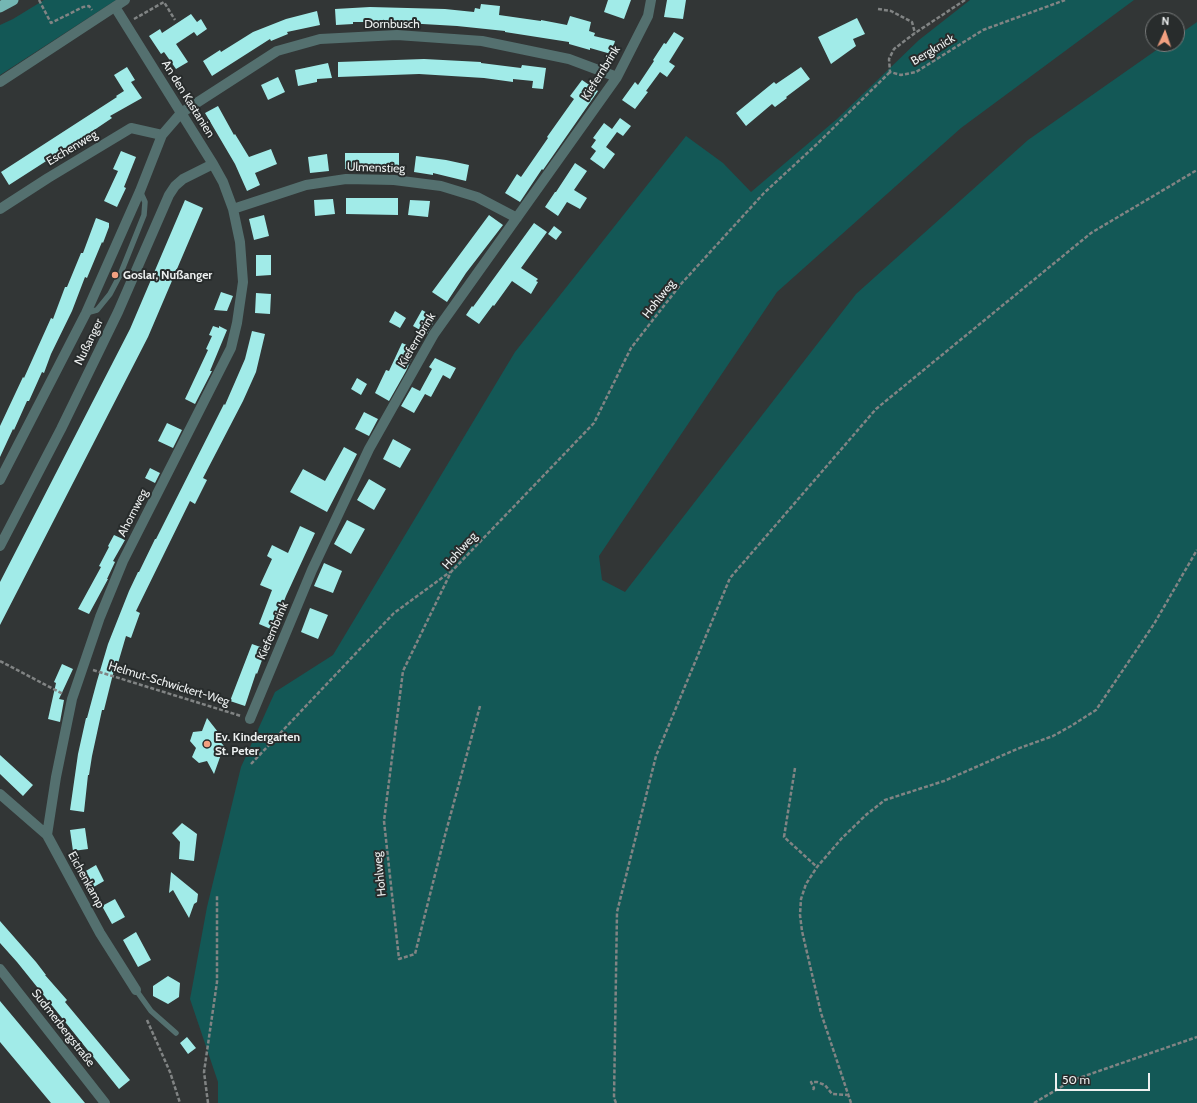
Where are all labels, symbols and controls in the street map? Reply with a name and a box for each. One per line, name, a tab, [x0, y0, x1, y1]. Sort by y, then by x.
north arrow	[1145, 12, 1185, 52]
text: N	[1161, 14, 1170, 28]
street label: Dornbusch	[364, 17, 420, 31]
street label: Bergknick	[909, 31, 957, 69]
street label: Kiefernbrink	[579, 43, 623, 103]
street label: An den Kastanien	[158, 58, 218, 140]
street label: Eschenweg	[44, 127, 100, 169]
street label: Ulmenstieg	[347, 160, 405, 176]
place label: Goslar, Nußanger	[123, 268, 212, 282]
marker: Goslar, Nußanger	[110, 270, 120, 280]
street label: Hohlweg	[639, 277, 679, 321]
street label: Kiefernbrink	[395, 310, 439, 370]
street label: Nußanger	[72, 316, 106, 368]
street label: Ahornweg	[115, 487, 151, 539]
street label: Hohlweg	[440, 529, 480, 573]
street label: Kiefernbrink	[254, 600, 292, 662]
street label: Helmut-Schwickert-Weg	[107, 659, 231, 709]
place label: Ev. Kindergarten St. Peter	[215, 730, 300, 758]
marker: Ev. Kindergarten St. Peter	[202, 739, 212, 749]
street label: Eichenkamp	[65, 849, 107, 911]
street label: Hohlweg	[370, 851, 390, 897]
street label: Sudmerbergstraße	[28, 986, 98, 1070]
scale bar	[1057, 1065, 1152, 1091]
text: 50 m	[1062, 1072, 1090, 1087]

